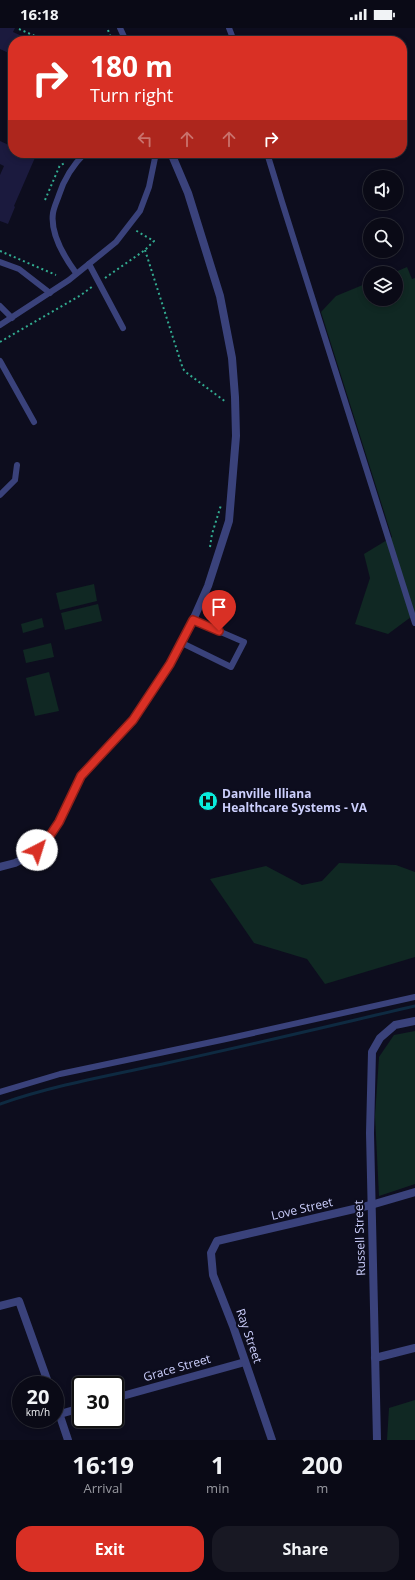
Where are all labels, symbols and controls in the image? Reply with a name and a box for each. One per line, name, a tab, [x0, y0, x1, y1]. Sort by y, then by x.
text: 16:18	[20, 4, 59, 24]
text: 180 m	[90, 47, 173, 85]
icon: right	[24, 52, 76, 104]
text: Turn right	[90, 83, 173, 107]
icon: left	[134, 128, 156, 150]
icon: ahead	[176, 128, 198, 150]
icon: ahead	[218, 128, 240, 150]
icon: right	[260, 128, 282, 150]
map controls	[363, 170, 403, 306]
button: sound	[363, 170, 403, 210]
button: search	[363, 218, 403, 258]
button: layers	[363, 266, 403, 306]
pin	[202, 590, 236, 631]
icon: arrive	[208, 596, 230, 618]
place label: Danville Illiana Healthcare Systems - VA	[222, 785, 368, 816]
hospital icon: Danville Illiana Healthcare Systems - VA	[197, 790, 219, 812]
position arrow	[16, 829, 58, 871]
street label: Love Street	[269, 1193, 334, 1224]
street label: Russell Street	[350, 1200, 369, 1276]
street label: Ray Street	[232, 1306, 267, 1365]
street label: Grace Street	[141, 1350, 213, 1385]
speed limit sign: 30	[72, 1376, 124, 1428]
text: 20	[27, 1383, 49, 1410]
text: km/h	[26, 1405, 50, 1419]
text: 16:19	[72, 1448, 134, 1481]
text: 1	[211, 1448, 225, 1481]
text: 200	[302, 1448, 343, 1481]
text: Arrival	[83, 1479, 123, 1497]
text: min	[206, 1479, 229, 1497]
text: m	[316, 1479, 328, 1497]
button: Exit	[16, 1526, 204, 1572]
button: Share	[212, 1526, 399, 1572]

